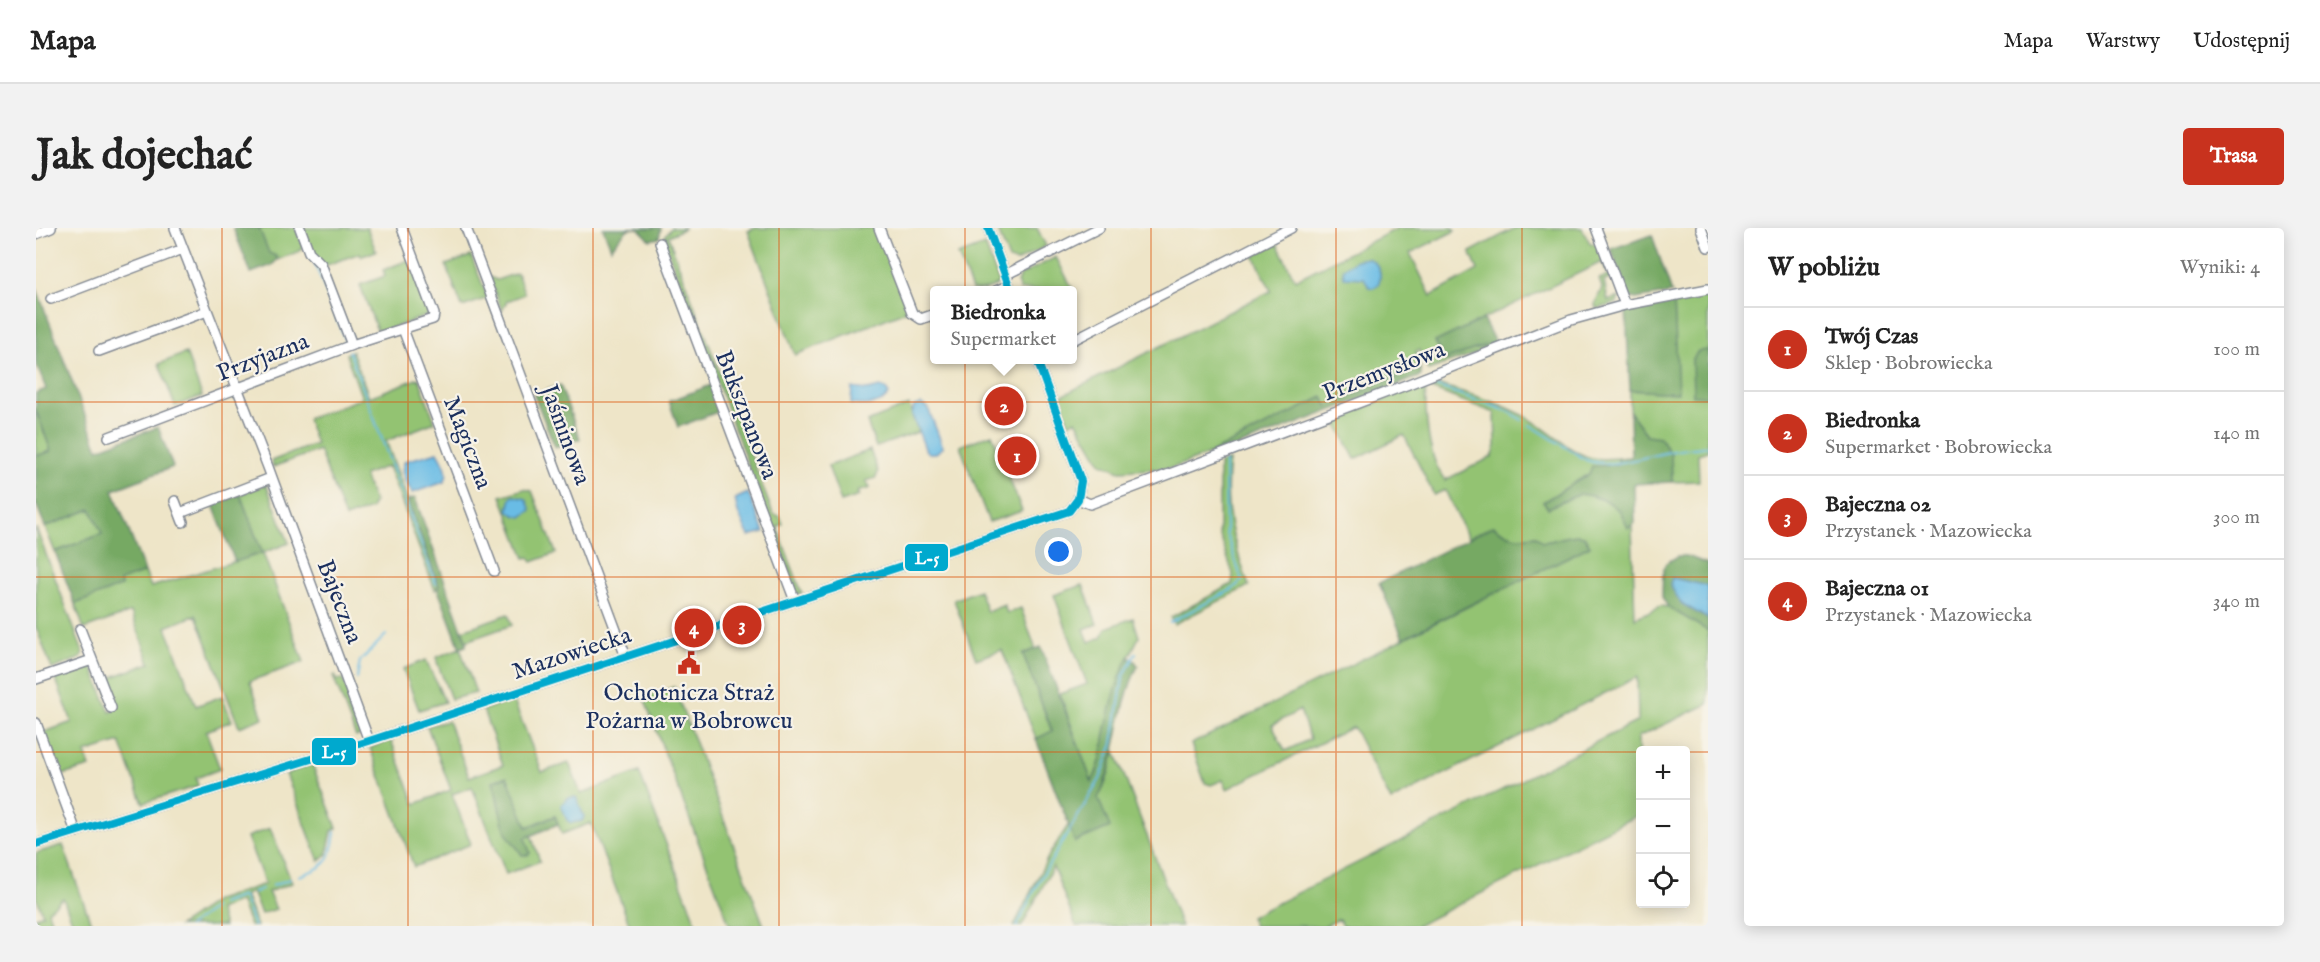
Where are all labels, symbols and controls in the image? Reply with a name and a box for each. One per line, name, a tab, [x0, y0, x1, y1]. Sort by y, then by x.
text: Mapa	[30, 24, 96, 59]
text: Mapa	[2003, 28, 2053, 55]
text: Warstwy	[2086, 28, 2160, 55]
text: Udostępnij	[2193, 28, 2290, 55]
button: Trasa	[2183, 128, 2284, 185]
text: Jak dojechać	[36, 130, 253, 183]
text: W pobliżu	[1768, 251, 1880, 284]
text: Wyniki: 4	[2180, 255, 2260, 280]
popup	[930, 286, 1077, 364]
text: Biedronka	[951, 299, 1046, 327]
text: Twój Czas	[1825, 323, 1918, 351]
street label: Przyjazna	[213, 326, 314, 390]
text: Supermarket	[951, 327, 1056, 352]
street label: Przemysłowa	[1318, 334, 1450, 410]
text: 1	[1784, 337, 1791, 362]
text: 100 m	[2213, 337, 2260, 362]
street label: Bukszpanowa	[707, 346, 785, 484]
text: Sklep · Bobrowiecka	[1825, 351, 1993, 376]
street label: Jaśminowa	[532, 378, 598, 490]
pin: 2	[984, 384, 1024, 429]
street label: Magiczna	[435, 392, 499, 494]
text: Biedronka	[1825, 407, 1920, 435]
text: 2	[1783, 421, 1792, 446]
text: 140 m	[2213, 421, 2260, 446]
pin: 1	[998, 434, 1036, 478]
text: Supermarket · Bobrowiecka	[1825, 435, 2052, 460]
text: Bajeczna 02	[1825, 491, 1931, 519]
text: 3	[1784, 505, 1791, 530]
text: 300 m	[2213, 505, 2260, 530]
text: Przystanek · Mazowiecka	[1825, 519, 2032, 544]
your location	[1044, 537, 1073, 566]
line badge: L-5	[904, 543, 949, 572]
text: L-5	[915, 550, 940, 570]
street label: Bajeczna	[309, 556, 369, 649]
text: Bajeczna 01	[1825, 575, 1929, 603]
text: 4	[1783, 589, 1792, 614]
text: 340 m	[2213, 589, 2260, 614]
pin: 3	[722, 602, 762, 648]
text: Przystanek · Mazowiecka	[1825, 603, 2032, 628]
pin: 4	[674, 606, 714, 650]
street label: Mazowiecka	[509, 620, 636, 688]
public building icon: Ochotnicza Straż Pożarna w Bobrowcu	[676, 650, 702, 676]
place label: Ochotnicza Straż Pożarna w Bobrowcu	[585, 678, 793, 737]
line badge: L-5	[311, 737, 357, 766]
text: L-5	[322, 744, 347, 764]
map controls	[1636, 746, 1690, 908]
button: +	[1636, 746, 1690, 800]
button: −	[1636, 800, 1690, 854]
button: locate	[1636, 854, 1690, 908]

